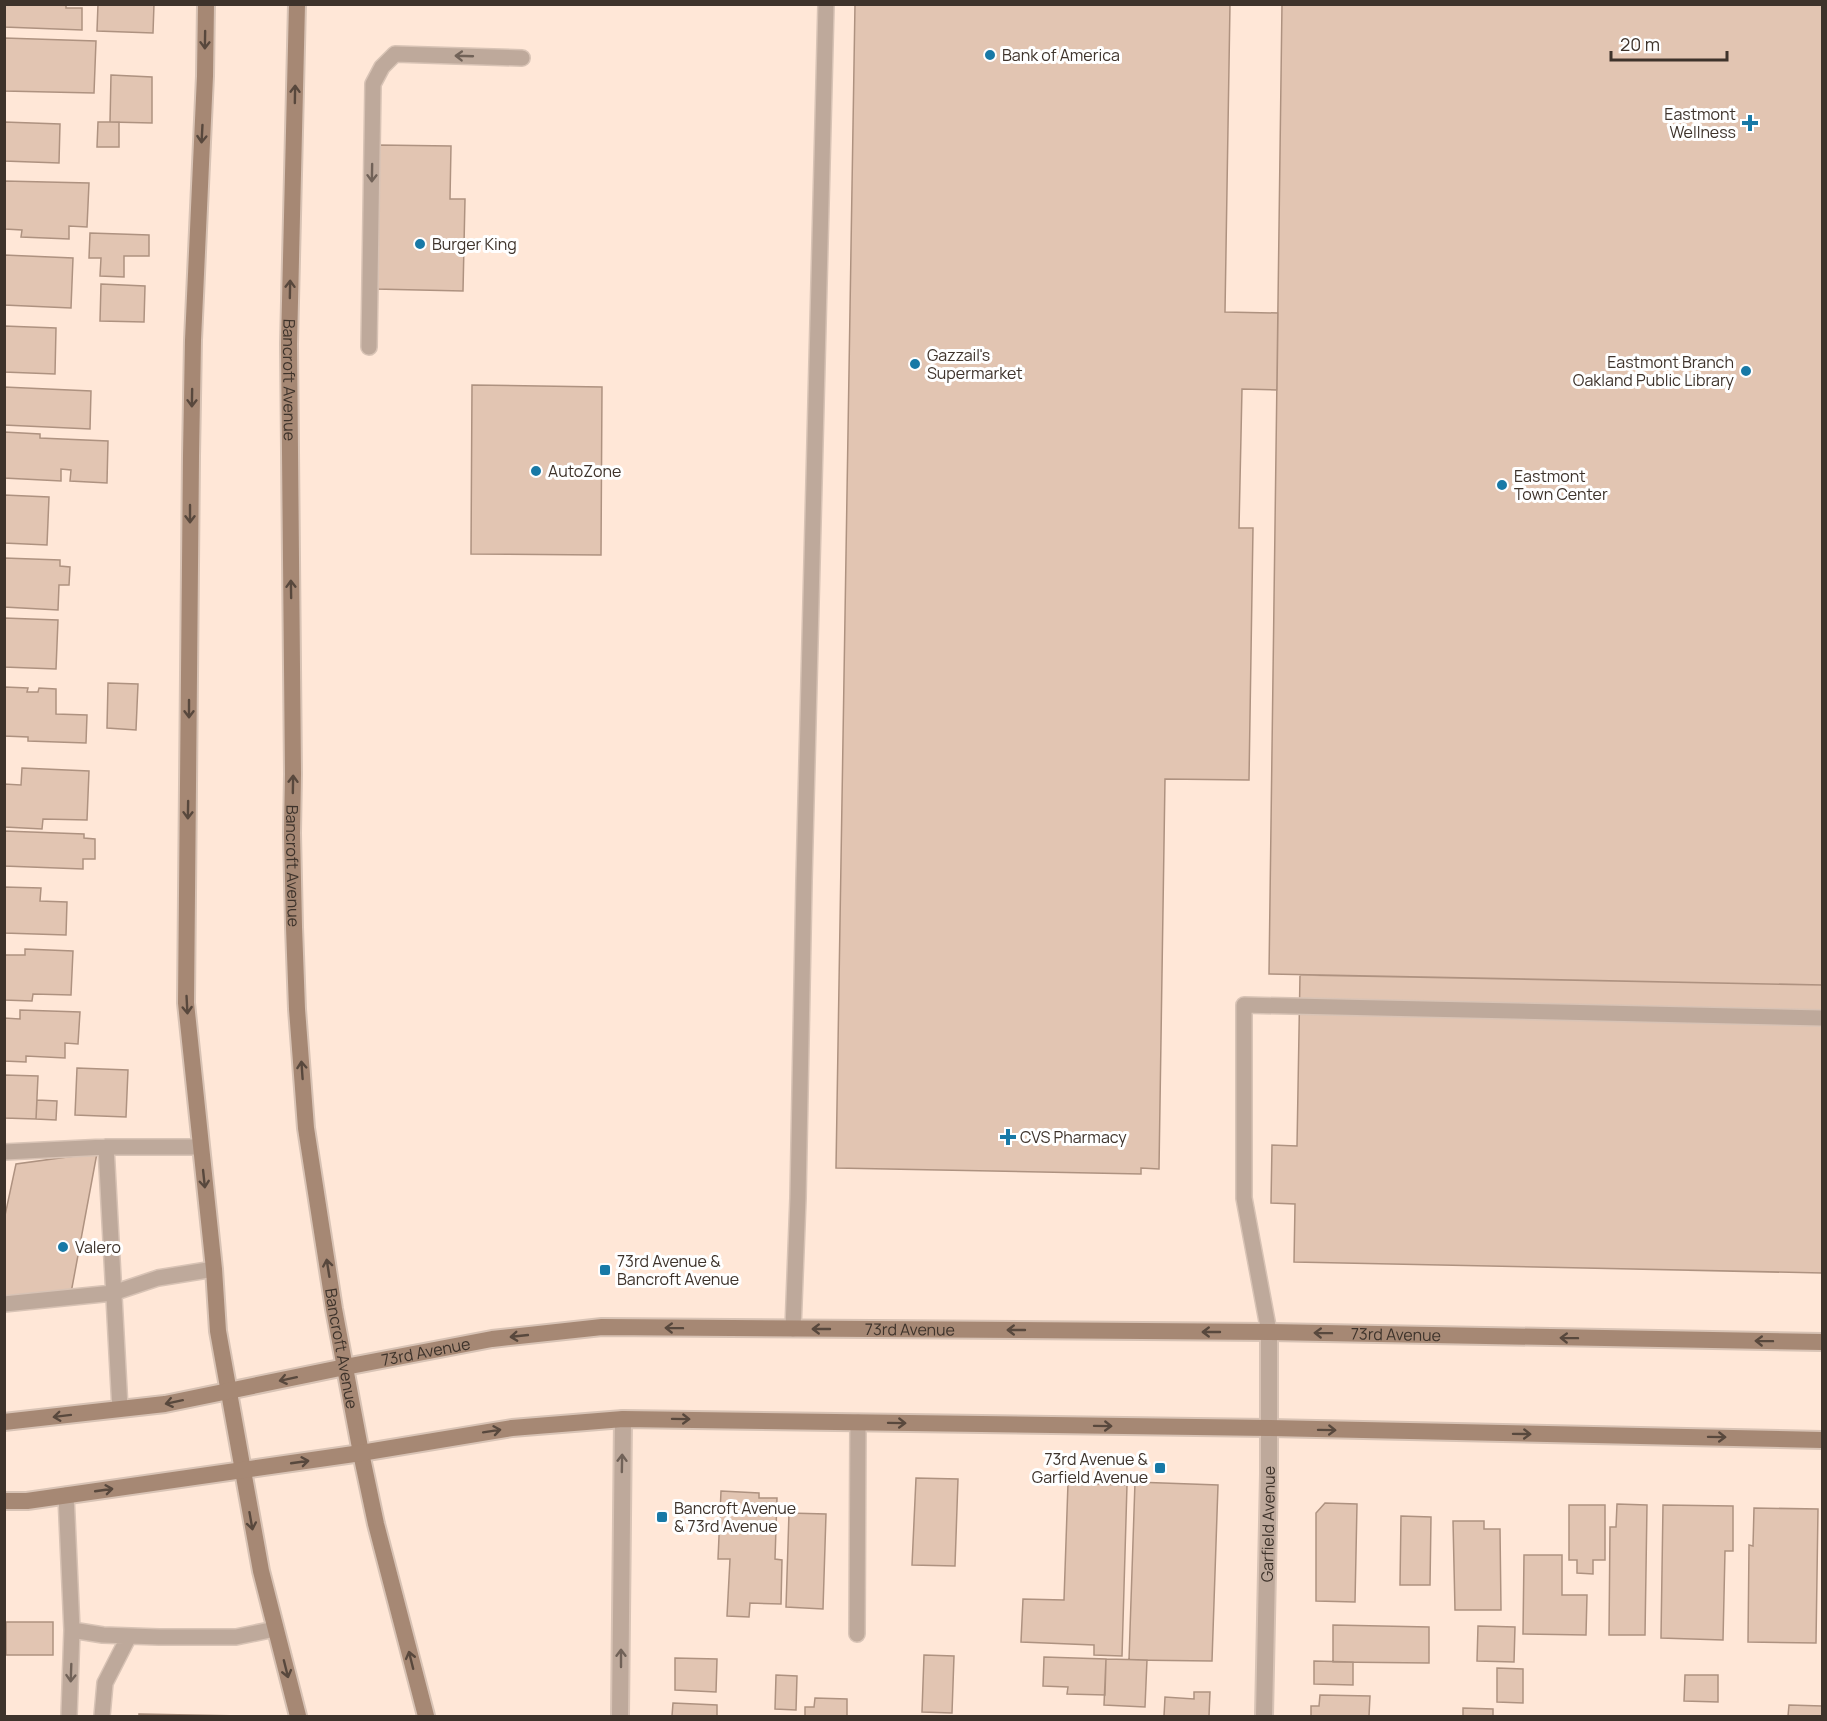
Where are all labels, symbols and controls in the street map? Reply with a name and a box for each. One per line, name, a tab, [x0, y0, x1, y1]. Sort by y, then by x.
scale bar	[1611, 24, 1726, 62]
one-way arrow	[199, 30, 211, 50]
text: 20 m	[1620, 32, 1660, 56]
place label: Bank of America	[1002, 44, 1120, 66]
marker: Bank of America	[983, 48, 997, 62]
one-way arrow	[454, 51, 474, 62]
one-way arrow	[289, 85, 300, 105]
place label: Eastmont Wellness	[1664, 103, 1736, 143]
marker: Eastmont Wellness	[1741, 114, 1759, 132]
one-way arrow	[197, 124, 208, 144]
one-way arrow	[366, 162, 378, 182]
place label: Burger King	[432, 233, 517, 255]
marker: Burger King	[413, 237, 427, 251]
one-way arrow	[284, 280, 296, 300]
street label: Bancroft Avenue	[278, 319, 301, 441]
place label: Gazzail's Supermarket	[927, 344, 1023, 384]
place label: Eastmont Branch Oakland Public Library	[1573, 351, 1735, 391]
marker: Gazzail's Supermarket	[908, 357, 922, 371]
marker: Eastmont Branch Oakland Public Library	[1739, 364, 1753, 378]
one-way arrow	[186, 388, 198, 408]
place label: AutoZone	[548, 460, 621, 482]
marker: AutoZone	[529, 464, 543, 478]
place label: Eastmont Town Center	[1514, 465, 1608, 505]
marker: Eastmont Town Center	[1495, 478, 1509, 492]
one-way arrow	[184, 504, 196, 524]
one-way arrow	[285, 580, 297, 600]
one-way arrow	[183, 699, 195, 719]
one-way arrow	[287, 775, 299, 795]
one-way arrow	[182, 800, 194, 820]
street label: Bancroft Avenue	[281, 805, 305, 927]
one-way arrow	[181, 995, 192, 1015]
one-way arrow	[296, 1060, 307, 1080]
place label: CVS Pharmacy	[1020, 1126, 1127, 1148]
marker: CVS Pharmacy	[1001, 1130, 1015, 1144]
one-way arrow	[199, 1168, 210, 1188]
place label: Valero	[75, 1236, 121, 1258]
marker: Valero	[56, 1240, 70, 1254]
place label: 73rd Avenue & Bancroft Avenue	[617, 1250, 739, 1290]
one-way arrow	[322, 1258, 333, 1278]
marker: 73rd Avenue & Bancroft Avenue	[598, 1263, 612, 1277]
street label: Bancroft Avenue	[320, 1287, 364, 1411]
street label: 73rd Avenue	[865, 1318, 955, 1341]
one-way arrow	[665, 1322, 685, 1334]
street label: 73rd Avenue	[1351, 1322, 1441, 1346]
one-way arrow	[811, 1323, 831, 1335]
one-way arrow	[1006, 1324, 1026, 1336]
one-way arrow	[1201, 1326, 1221, 1338]
one-way arrow	[1314, 1327, 1334, 1339]
one-way arrow	[509, 1331, 529, 1342]
street label: 73rd Avenue	[380, 1332, 472, 1371]
one-way arrow	[1560, 1332, 1580, 1343]
one-way arrow	[1755, 1335, 1775, 1347]
one-way arrow	[279, 1373, 298, 1385]
one-way arrow	[165, 1397, 185, 1408]
one-way arrow	[53, 1411, 73, 1422]
one-way arrow	[671, 1414, 691, 1425]
one-way arrow	[887, 1417, 907, 1429]
one-way arrow	[1092, 1420, 1112, 1432]
one-way arrow	[1316, 1424, 1336, 1435]
one-way arrow	[482, 1425, 501, 1436]
one-way arrow	[1511, 1428, 1531, 1439]
one-way arrow	[1706, 1432, 1726, 1443]
place label: 73rd Avenue & Garfield Avenue	[1032, 1448, 1149, 1488]
one-way arrow	[616, 1454, 628, 1474]
one-way arrow	[289, 1456, 309, 1467]
marker: 73rd Avenue & Garfield Avenue	[1153, 1461, 1167, 1475]
street label: Garfield Avenue	[1256, 1466, 1280, 1582]
one-way arrow	[94, 1485, 114, 1496]
place label: Bancroft Avenue & 73rd Avenue	[674, 1497, 796, 1537]
marker: Bancroft Avenue & 73rd Avenue	[655, 1510, 669, 1524]
one-way arrow	[246, 1511, 257, 1530]
one-way arrow	[615, 1649, 626, 1669]
one-way arrow	[405, 1651, 416, 1670]
one-way arrow	[280, 1659, 292, 1678]
one-way arrow	[65, 1663, 76, 1683]

